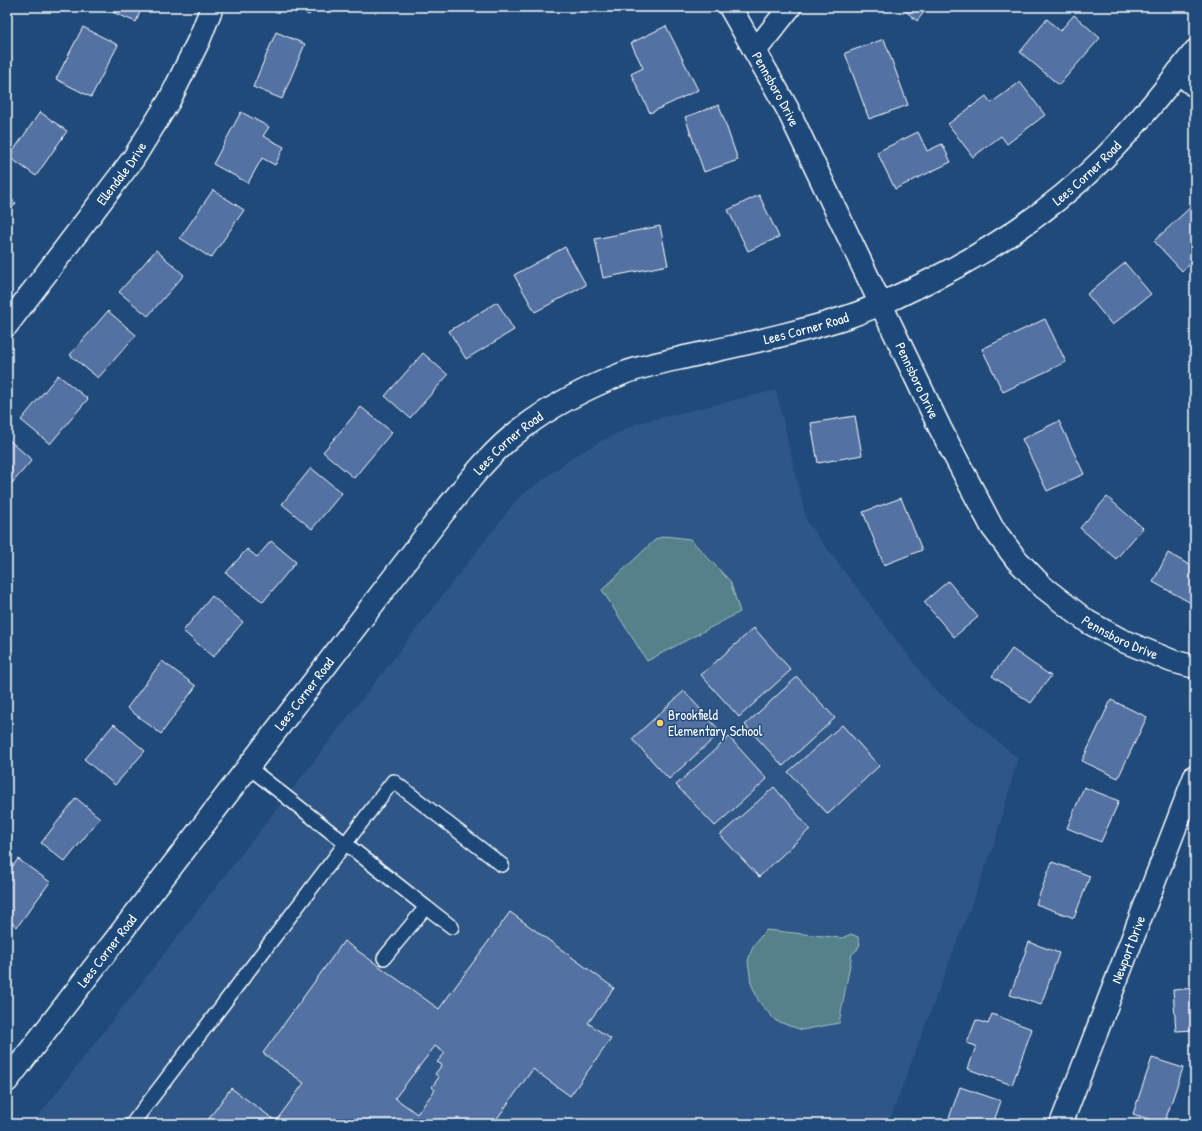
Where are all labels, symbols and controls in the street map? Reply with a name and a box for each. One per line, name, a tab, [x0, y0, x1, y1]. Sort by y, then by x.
street label: Pennsboro Drive	[748, 48, 805, 130]
street label: Lees Corner Road	[1048, 136, 1125, 209]
street label: Ellendale Drive	[92, 138, 151, 209]
street label: Lees Corner Road	[761, 307, 851, 348]
street label: Pennsboro Drive	[891, 339, 944, 422]
street label: Lees Corner Road	[469, 406, 547, 478]
street label: Pennsboro Drive	[1078, 611, 1161, 663]
street label: Lees Corner Road	[270, 653, 338, 734]
place label: Brookfield Elementary School	[668, 705, 763, 741]
marker: Brookfield Elementary School	[655, 718, 665, 728]
street label: Lees Corner Road	[72, 910, 141, 991]
street label: Newport Drive	[1106, 912, 1150, 986]

